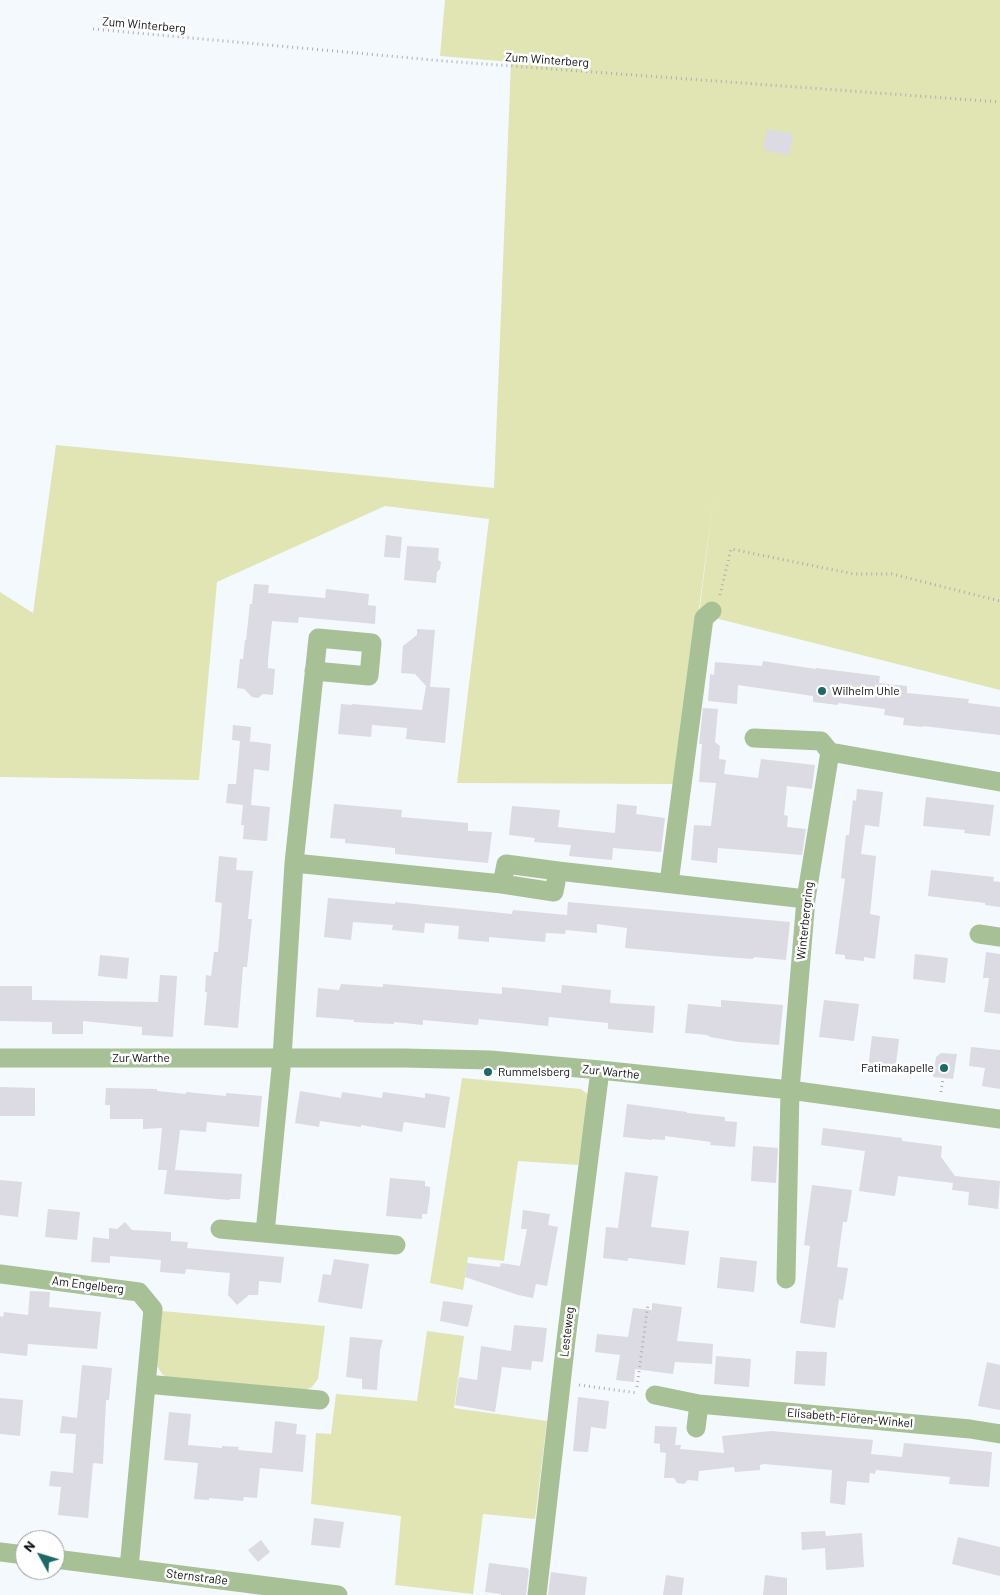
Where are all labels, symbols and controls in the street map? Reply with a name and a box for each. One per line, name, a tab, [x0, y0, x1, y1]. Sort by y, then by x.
street label: Zum Winterberg	[102, 14, 186, 36]
street label: Zum Winterberg	[505, 50, 589, 70]
place label: Wilhelm Uhle	[832, 684, 900, 698]
marker: Wilhelm Uhle	[816, 685, 828, 697]
street label: Winterbergring	[794, 881, 816, 961]
street label: Zur Warthe	[112, 1051, 170, 1065]
place label: Fatimakapelle	[861, 1061, 934, 1075]
street label: Zur Warthe	[582, 1062, 640, 1082]
marker: Fatimakapelle	[938, 1062, 950, 1074]
place label: Rummelsberg	[498, 1065, 570, 1079]
marker: Rummelsberg	[482, 1066, 494, 1078]
street label: Am Engelberg	[51, 1273, 125, 1297]
street label: Lesteweg	[557, 1306, 577, 1358]
street label: Elisabeth-Flören-Winkel	[787, 1405, 913, 1431]
north arrow	[15, 1530, 65, 1580]
text: N	[19, 1537, 38, 1555]
street label: Sternstraße	[165, 1566, 229, 1588]

